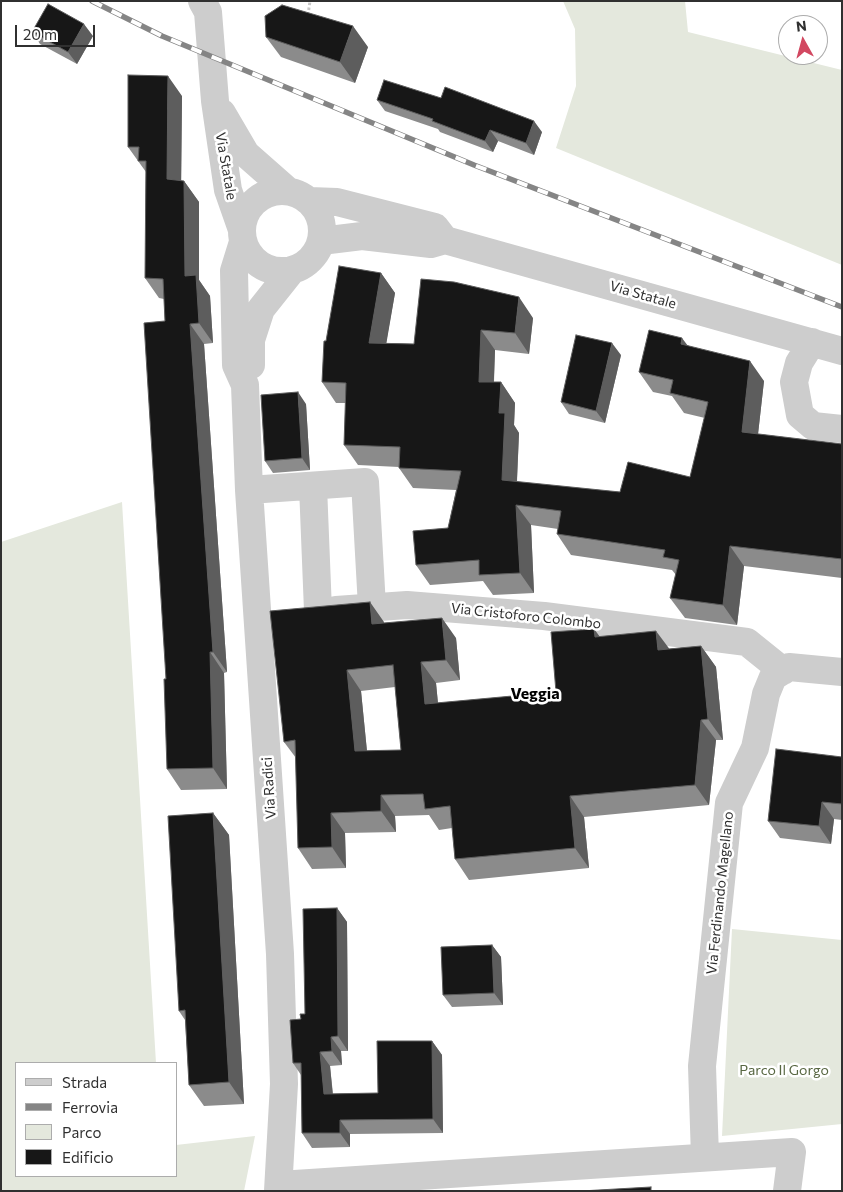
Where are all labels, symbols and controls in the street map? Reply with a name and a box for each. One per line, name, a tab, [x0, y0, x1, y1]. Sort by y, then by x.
scale bar	[18, 15, 98, 47]
north arrow	[778, 15, 828, 65]
text: N	[795, 17, 807, 35]
text: 20 m	[23, 25, 57, 43]
street label: Via Statale	[212, 131, 240, 201]
street label: Via Statale	[608, 278, 678, 312]
street label: Via Cristoforo Colombo	[450, 600, 602, 632]
district label: Veggia	[510, 684, 560, 704]
street label: Via Radici	[258, 756, 280, 820]
street label: Via Ferdinando Magellano	[703, 811, 737, 975]
legend	[15, 1062, 178, 1177]
park label: Parco Il Gorgo	[739, 1062, 829, 1078]
text: Strada	[62, 1073, 107, 1091]
text: Ferrovia	[62, 1098, 118, 1116]
text: Parco	[62, 1123, 101, 1141]
text: Edificio	[62, 1148, 113, 1166]

